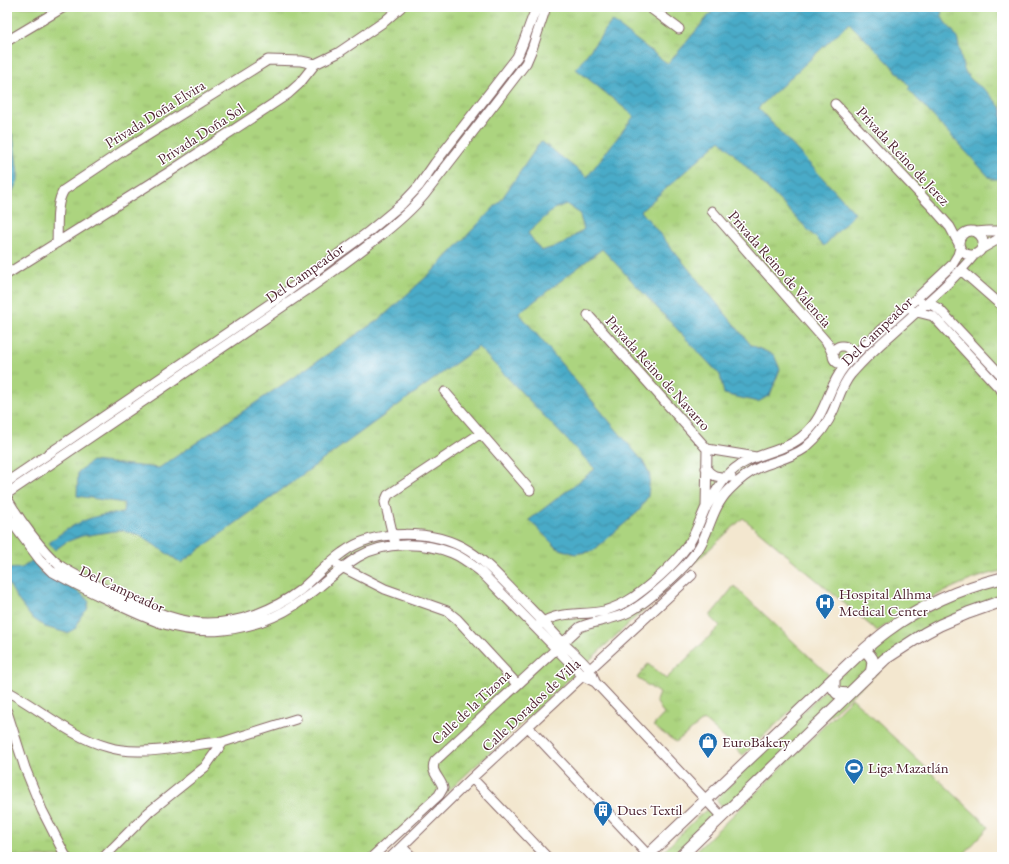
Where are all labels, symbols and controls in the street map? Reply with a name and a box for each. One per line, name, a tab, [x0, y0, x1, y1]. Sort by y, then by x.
street label: Privada Doña Elvira	[101, 75, 208, 152]
street label: Privada Doña Sol	[154, 98, 248, 169]
street label: Privada Reino de Jerez	[853, 102, 954, 209]
street label: Privada Reino de Valencia	[724, 206, 836, 331]
street label: Del Campeador	[262, 239, 348, 307]
street label: Del Campeador	[837, 292, 916, 369]
street label: Privada Reino de Navarro	[602, 311, 715, 434]
street label: Del Campeador	[77, 561, 168, 617]
place label: Hospital Alhma Medical Center	[839, 584, 932, 620]
hospital icon: Hospital Alhma Medical Center	[814, 592, 836, 620]
street label: Calle Dorados de Villa	[477, 654, 584, 755]
street label: Calle de la Tizona	[427, 665, 515, 749]
shop icon: EuroBakery	[697, 731, 719, 759]
place label: EuroBakery	[722, 732, 790, 751]
sports icon: Liga Mazatlán	[843, 757, 865, 785]
place label: Liga Mazatlán	[868, 758, 949, 777]
building icon: Dues Textil	[592, 799, 614, 827]
place label: Dues Textil	[617, 800, 683, 819]

